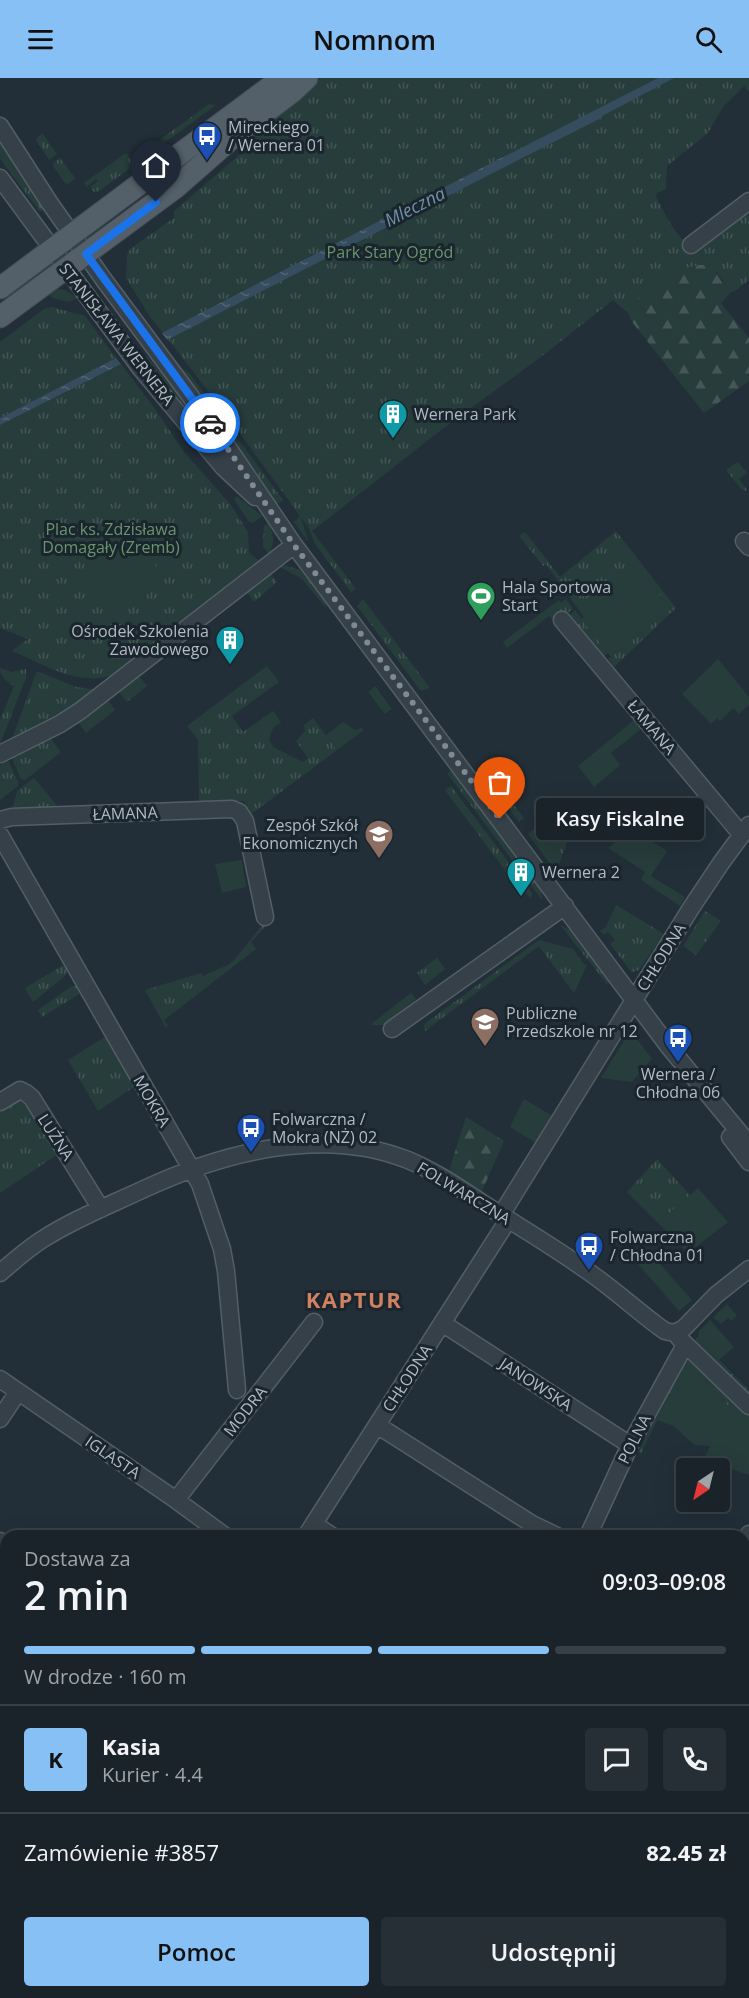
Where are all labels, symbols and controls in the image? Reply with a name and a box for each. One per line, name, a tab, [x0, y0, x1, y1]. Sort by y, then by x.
text: Nomnom	[313, 21, 436, 58]
icon: menu	[24, 23, 57, 56]
icon: search	[692, 23, 725, 56]
place label: Mireckiego / Wernera 01	[228, 116, 325, 156]
bus stop icon: Mireckiego / Wernera 01	[191, 120, 223, 162]
pin	[130, 140, 181, 202]
icon: home	[139, 149, 172, 182]
water label: Mleczna	[380, 181, 449, 232]
park label: Park Stary Ogród	[327, 241, 453, 263]
street label: STANISŁAWA WERNERA	[54, 258, 180, 410]
courier	[180, 393, 240, 453]
building icon: Wernera Park	[377, 398, 409, 440]
place label: Wernera Park	[414, 403, 517, 425]
icon: car	[194, 407, 227, 440]
park label: Plac ks. Zdzisława Domagały (Zremb)	[42, 518, 180, 558]
place label: Hala Sportowa Start	[502, 576, 611, 616]
sports icon: Hala Sportowa Start	[465, 580, 497, 622]
place label: Ośrodek Szkolenia Zawodowego	[71, 620, 209, 660]
building icon: Ośrodek Szkolenia Zawodowego	[214, 624, 246, 666]
street label: ŁAMANA	[623, 695, 682, 760]
pin	[474, 757, 525, 819]
icon: bag	[483, 766, 516, 799]
callout: Kasy Fiskalne	[536, 798, 704, 840]
street label: ŁAMANA	[92, 801, 159, 825]
text: Kasy Fiskalne	[556, 805, 684, 832]
place label: Zespół Szkół Ekonomicznych	[242, 814, 359, 854]
school or university icon: Zespół Szkół Ekonomicznych	[363, 818, 395, 860]
building icon: Wernera 2	[505, 856, 537, 898]
place label: Wernera 2	[542, 861, 620, 883]
street label: CHŁODNA	[631, 918, 691, 995]
place label: Publiczne Przedszkole nr 12	[506, 1002, 638, 1042]
school or university icon: Publiczne Przedszkole nr 12	[469, 1006, 501, 1048]
bus stop icon: Wernera / Chłodna 06	[662, 1022, 694, 1064]
place label: Wernera / Chłodna 06	[636, 1063, 720, 1103]
street label: MOKRA	[128, 1071, 176, 1132]
place label: Folwarczna / Mokra (NŻ) 02	[272, 1108, 377, 1148]
street label: LUŹNA	[33, 1109, 80, 1165]
bus stop icon: Folwarczna / Mokra (NŻ) 02	[235, 1112, 267, 1154]
street label: FOLWARCZNA	[413, 1156, 516, 1230]
place label: Folwarczna / Chłodna 01	[610, 1226, 705, 1266]
bus stop icon: Folwarczna / Chłodna 01	[573, 1230, 605, 1272]
district label: KAPTUR	[306, 1284, 402, 1314]
street label: CHŁODNA	[377, 1339, 438, 1416]
street label: JANOWSKA	[494, 1351, 577, 1416]
street label: MODRA	[218, 1381, 272, 1441]
street label: POLNA	[612, 1410, 656, 1467]
street label: IGLASTA	[81, 1430, 146, 1484]
north arrow	[676, 1458, 730, 1512]
map controls	[676, 1458, 730, 1512]
text: Dostawa za	[24, 1545, 131, 1572]
text: 09:03–09:08	[602, 1566, 726, 1596]
text: 2 min	[24, 1568, 129, 1621]
text: W drodze · 160 m	[24, 1663, 187, 1690]
button: chat	[585, 1728, 648, 1791]
button: phone	[663, 1728, 726, 1791]
text: Kasia	[102, 1731, 161, 1761]
text: K	[48, 1744, 63, 1774]
text: Kurier · 4.4	[102, 1761, 203, 1788]
text: Zamówienie #3857	[24, 1837, 219, 1867]
text: 82.45 zł	[646, 1837, 726, 1867]
button: Pomoc	[24, 1917, 369, 1986]
button: Udostępnij	[381, 1917, 726, 1986]

